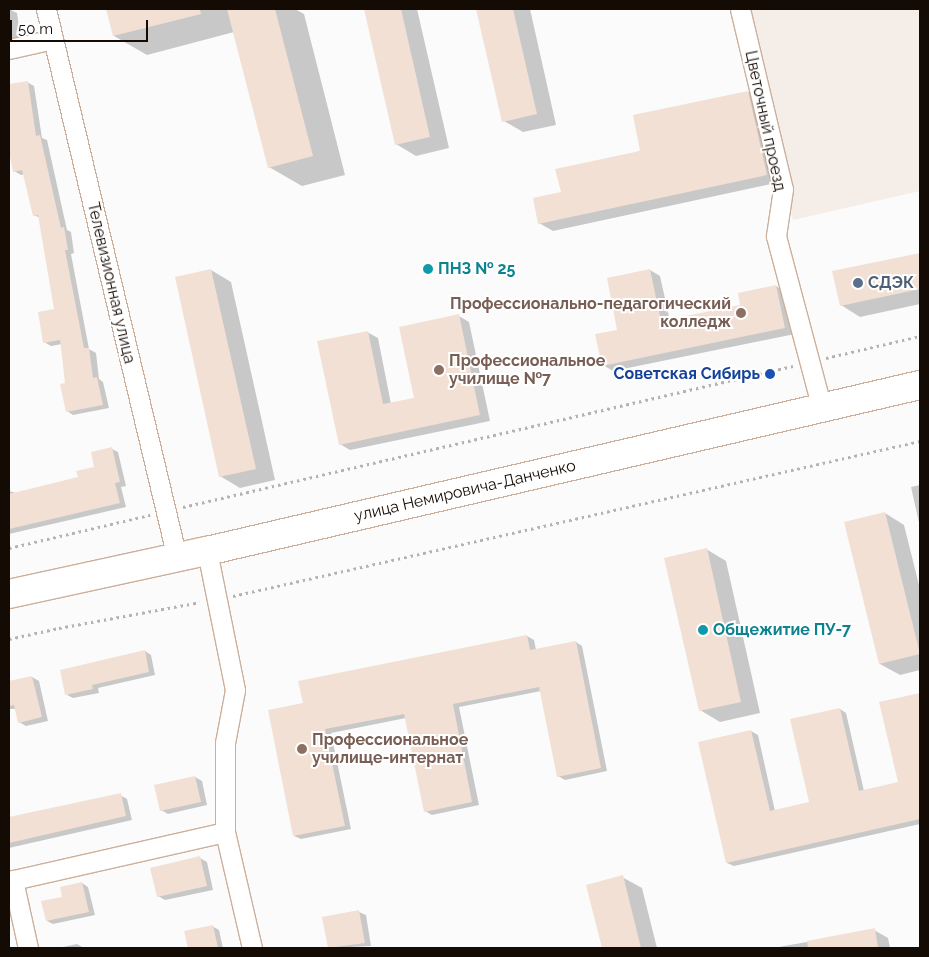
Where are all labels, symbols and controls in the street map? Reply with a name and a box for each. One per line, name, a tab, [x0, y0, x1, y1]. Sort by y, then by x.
scale bar	[12, 10, 150, 42]
text: 50 m	[18, 20, 53, 38]
street label: Цветочный проезд	[741, 49, 789, 193]
street label: Телевизионная улица	[83, 200, 139, 366]
place label: ПНЗ № 25	[438, 259, 515, 279]
marker: ПНЗ № 25	[422, 263, 434, 275]
place label: СДЭК	[868, 273, 914, 293]
marker: СДЭК	[852, 277, 864, 289]
place label: Профессионально-педагогический колледж	[450, 294, 731, 332]
marker: Профессионально-педагогический колледж	[735, 307, 747, 319]
place label: Профессиональное училище №7	[449, 351, 605, 389]
marker: Профессиональное училище №7	[433, 364, 445, 376]
place label: Советская Сибирь	[614, 364, 760, 384]
marker: Советская Сибирь	[764, 368, 776, 380]
street label: улица Немировича-Данченко	[352, 456, 578, 526]
place label: Общежитие ПУ-7	[713, 620, 851, 640]
marker: Общежитие ПУ-7	[697, 624, 709, 636]
place label: Профессиональное училище-интернат	[312, 730, 468, 768]
marker: Профессиональное училище-интернат	[296, 743, 308, 755]

